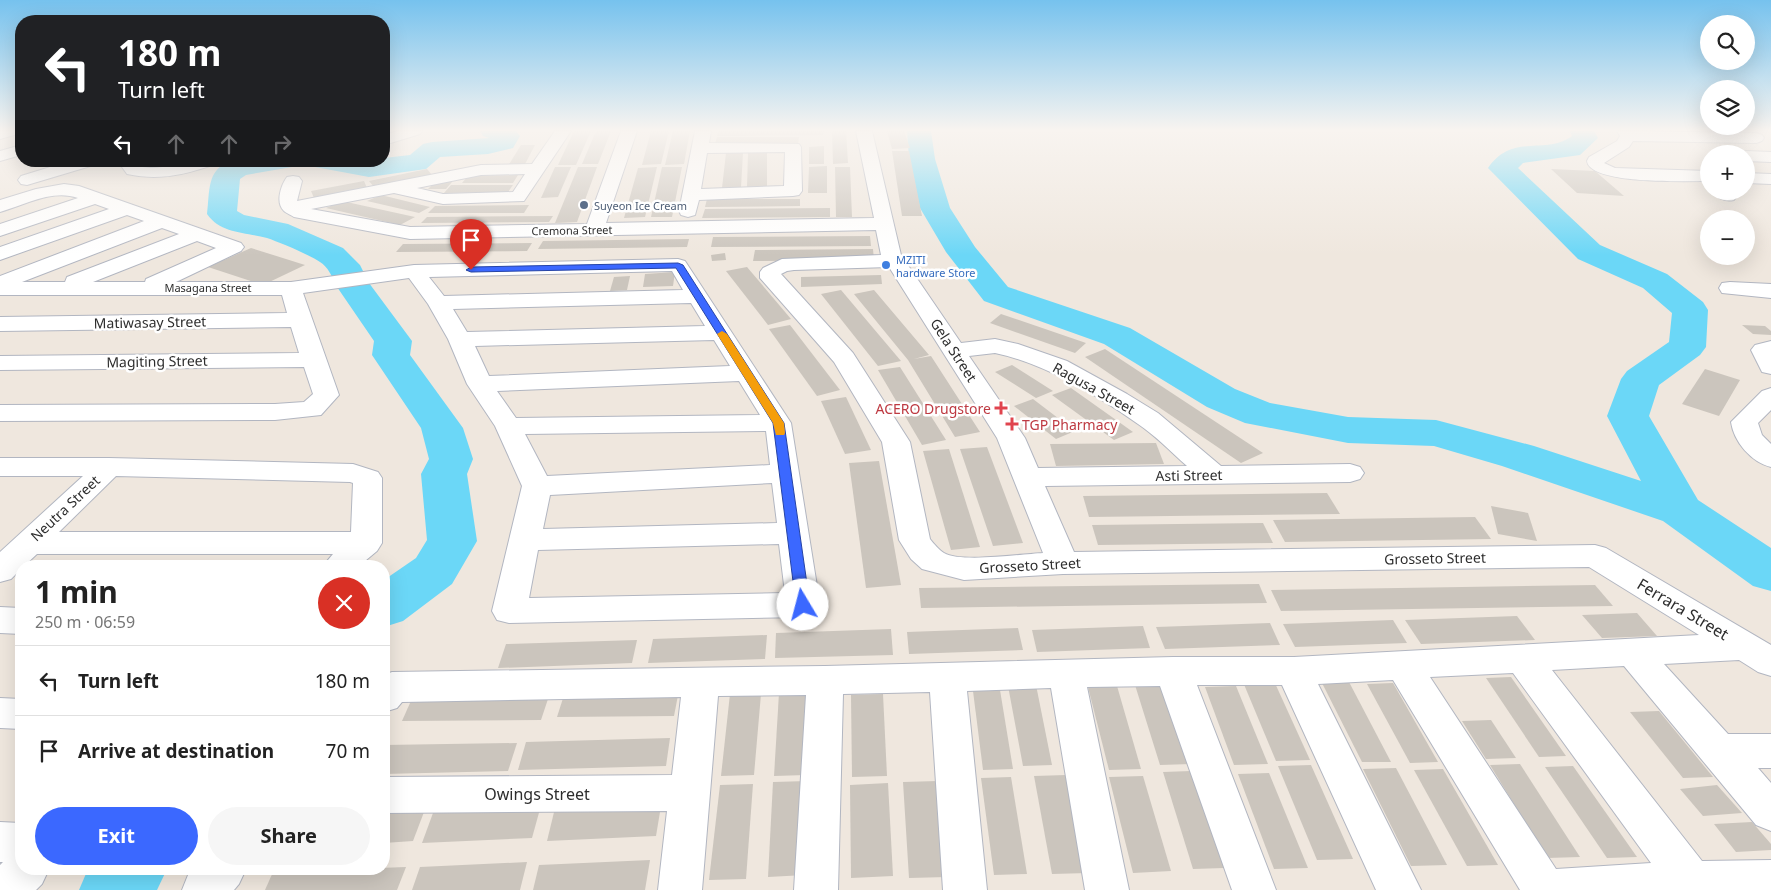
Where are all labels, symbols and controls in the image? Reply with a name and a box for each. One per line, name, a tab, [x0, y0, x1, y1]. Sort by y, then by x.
map controls	[1700, 15, 1755, 265]
button: search	[1700, 15, 1755, 70]
text: 180 m	[118, 29, 221, 76]
icon: left	[35, 35, 100, 100]
text: Turn left	[118, 74, 205, 104]
button: layers	[1700, 80, 1755, 135]
icon: left	[109, 130, 137, 158]
icon: ahead	[162, 130, 190, 158]
icon: ahead	[215, 130, 243, 158]
icon: right	[268, 130, 296, 158]
button: +	[1700, 145, 1755, 200]
place label: Suyeon Ice Cream	[594, 198, 687, 213]
marker: Suyeon Ice Cream	[578, 199, 590, 211]
button: −	[1700, 210, 1755, 265]
pin	[450, 219, 492, 270]
street label: Cremona Street	[531, 222, 613, 238]
icon: arrive	[457, 226, 485, 254]
place label: MZITI hardware Store	[896, 252, 975, 280]
marker: MZITI hardware Store	[880, 259, 892, 271]
street label: Masagana Street	[164, 280, 252, 295]
street label: Matiwasay Street	[94, 312, 206, 332]
street label: Gela Street	[926, 315, 982, 385]
street label: Magiting Street	[106, 351, 208, 371]
street label: Ragusa Street	[1050, 358, 1138, 418]
place label: ACERO Drugstore	[876, 399, 991, 418]
marker: ACERO Drugstore	[995, 402, 1007, 414]
place label: TGP Pharmacy	[1022, 415, 1118, 434]
marker: TGP Pharmacy	[1006, 418, 1018, 430]
street label: Asti Street	[1155, 465, 1223, 485]
street label: Neutra Street	[26, 471, 104, 545]
street label: Grosseto Street	[1384, 548, 1486, 568]
street label: Grosseto Street	[979, 553, 1081, 577]
text: 1 min	[35, 571, 118, 612]
street label: Ferrara Street	[1633, 573, 1733, 645]
button: close	[318, 577, 370, 629]
position arrow	[776, 578, 828, 630]
text: 250 m · 06:59	[35, 611, 135, 633]
icon: left	[35, 667, 63, 695]
text: Turn left	[78, 668, 159, 694]
text: 180 m	[315, 668, 370, 694]
icon: arrive	[35, 737, 63, 765]
text: Arrive at destination	[78, 738, 274, 764]
text: 70 m	[326, 738, 370, 764]
street label: Owings Street	[484, 783, 590, 805]
button: Exit	[35, 807, 198, 865]
button: Share	[208, 807, 370, 865]

